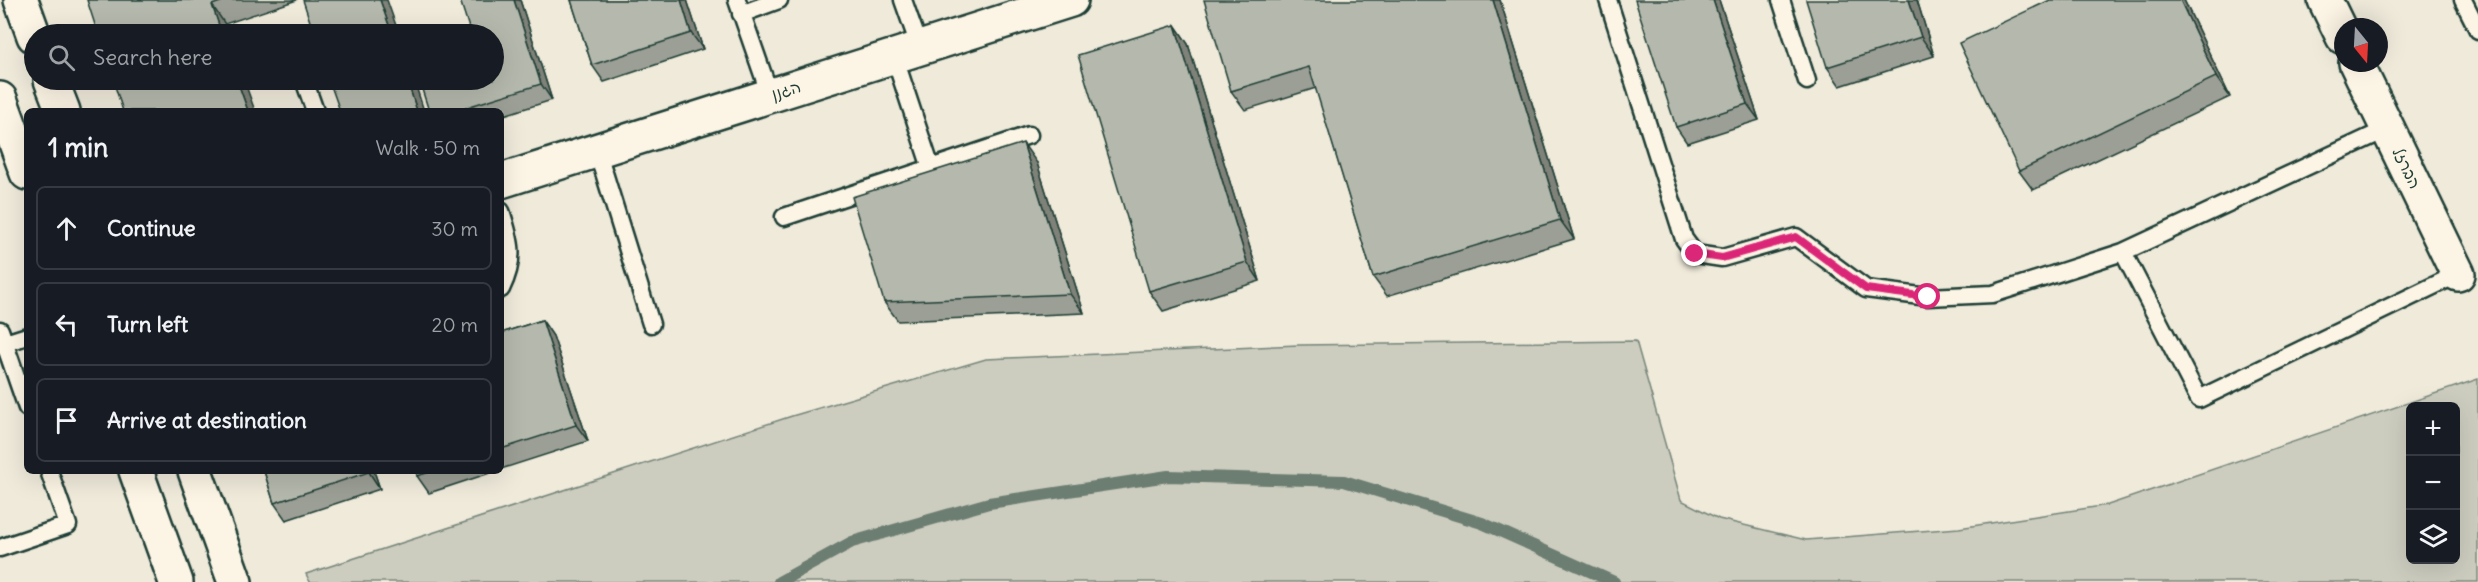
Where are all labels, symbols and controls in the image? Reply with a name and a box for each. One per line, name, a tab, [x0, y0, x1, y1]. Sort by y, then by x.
north arrow	[2334, 18, 2388, 72]
search box	[24, 24, 504, 90]
icon: search	[45, 41, 78, 74]
text: Search here	[93, 43, 212, 71]
street label: הגנן	[769, 76, 803, 104]
text: 1 min	[48, 131, 108, 164]
text: Walk · 50 m	[375, 135, 480, 160]
street label: הברזל	[2388, 144, 2426, 192]
icon: ahead	[50, 212, 83, 245]
text: Continue	[107, 214, 196, 242]
text: 30 m	[431, 216, 478, 241]
route end	[1681, 240, 1707, 266]
route start	[1914, 283, 1940, 309]
icon: left	[50, 308, 83, 341]
text: Turn left	[107, 310, 188, 338]
text: 20 m	[432, 312, 478, 337]
map controls	[2406, 402, 2460, 564]
button: +	[2406, 402, 2460, 456]
icon: arrive	[50, 404, 83, 437]
text: Arrive at destination	[107, 406, 307, 434]
button: −	[2406, 456, 2460, 510]
button: layers	[2406, 510, 2460, 564]

